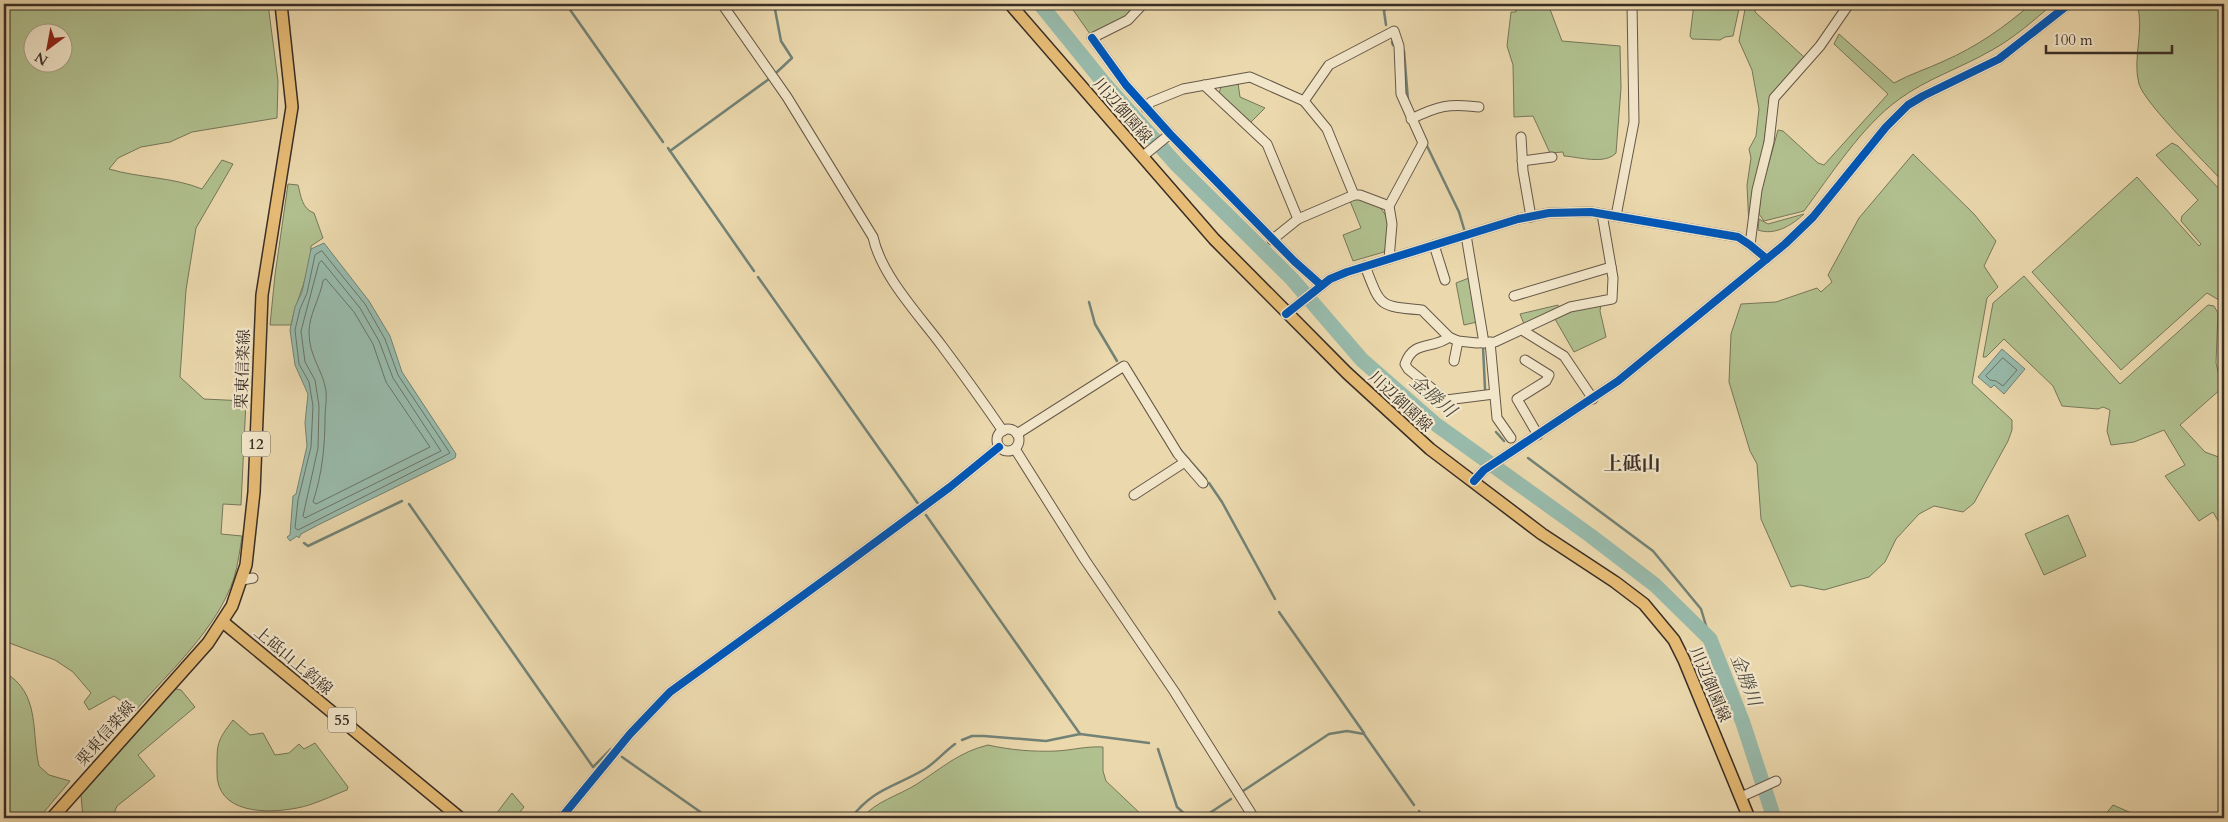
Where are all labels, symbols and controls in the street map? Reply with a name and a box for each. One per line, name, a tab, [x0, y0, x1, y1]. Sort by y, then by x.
north arrow	[22, 22, 72, 72]
scale bar	[2046, 22, 2172, 54]
text: 100 m	[2053, 30, 2093, 50]
text: N	[31, 47, 52, 70]
street label: 川辺御園線	[1088, 73, 1157, 148]
street label: 栗東信楽線	[231, 329, 255, 409]
street label: 川辺御園線	[1364, 366, 1437, 437]
water label: 金勝川	[1404, 369, 1463, 425]
road number: 12	[242, 432, 270, 456]
district label: 上砥山	[1603, 451, 1661, 477]
street label: 上砥山上鈎線	[250, 621, 337, 700]
street label: 川辺御園線	[1684, 643, 1736, 726]
water label: 金勝川	[1724, 650, 1768, 712]
street label: 栗東信楽線	[71, 696, 140, 771]
road number: 55	[328, 708, 356, 732]

